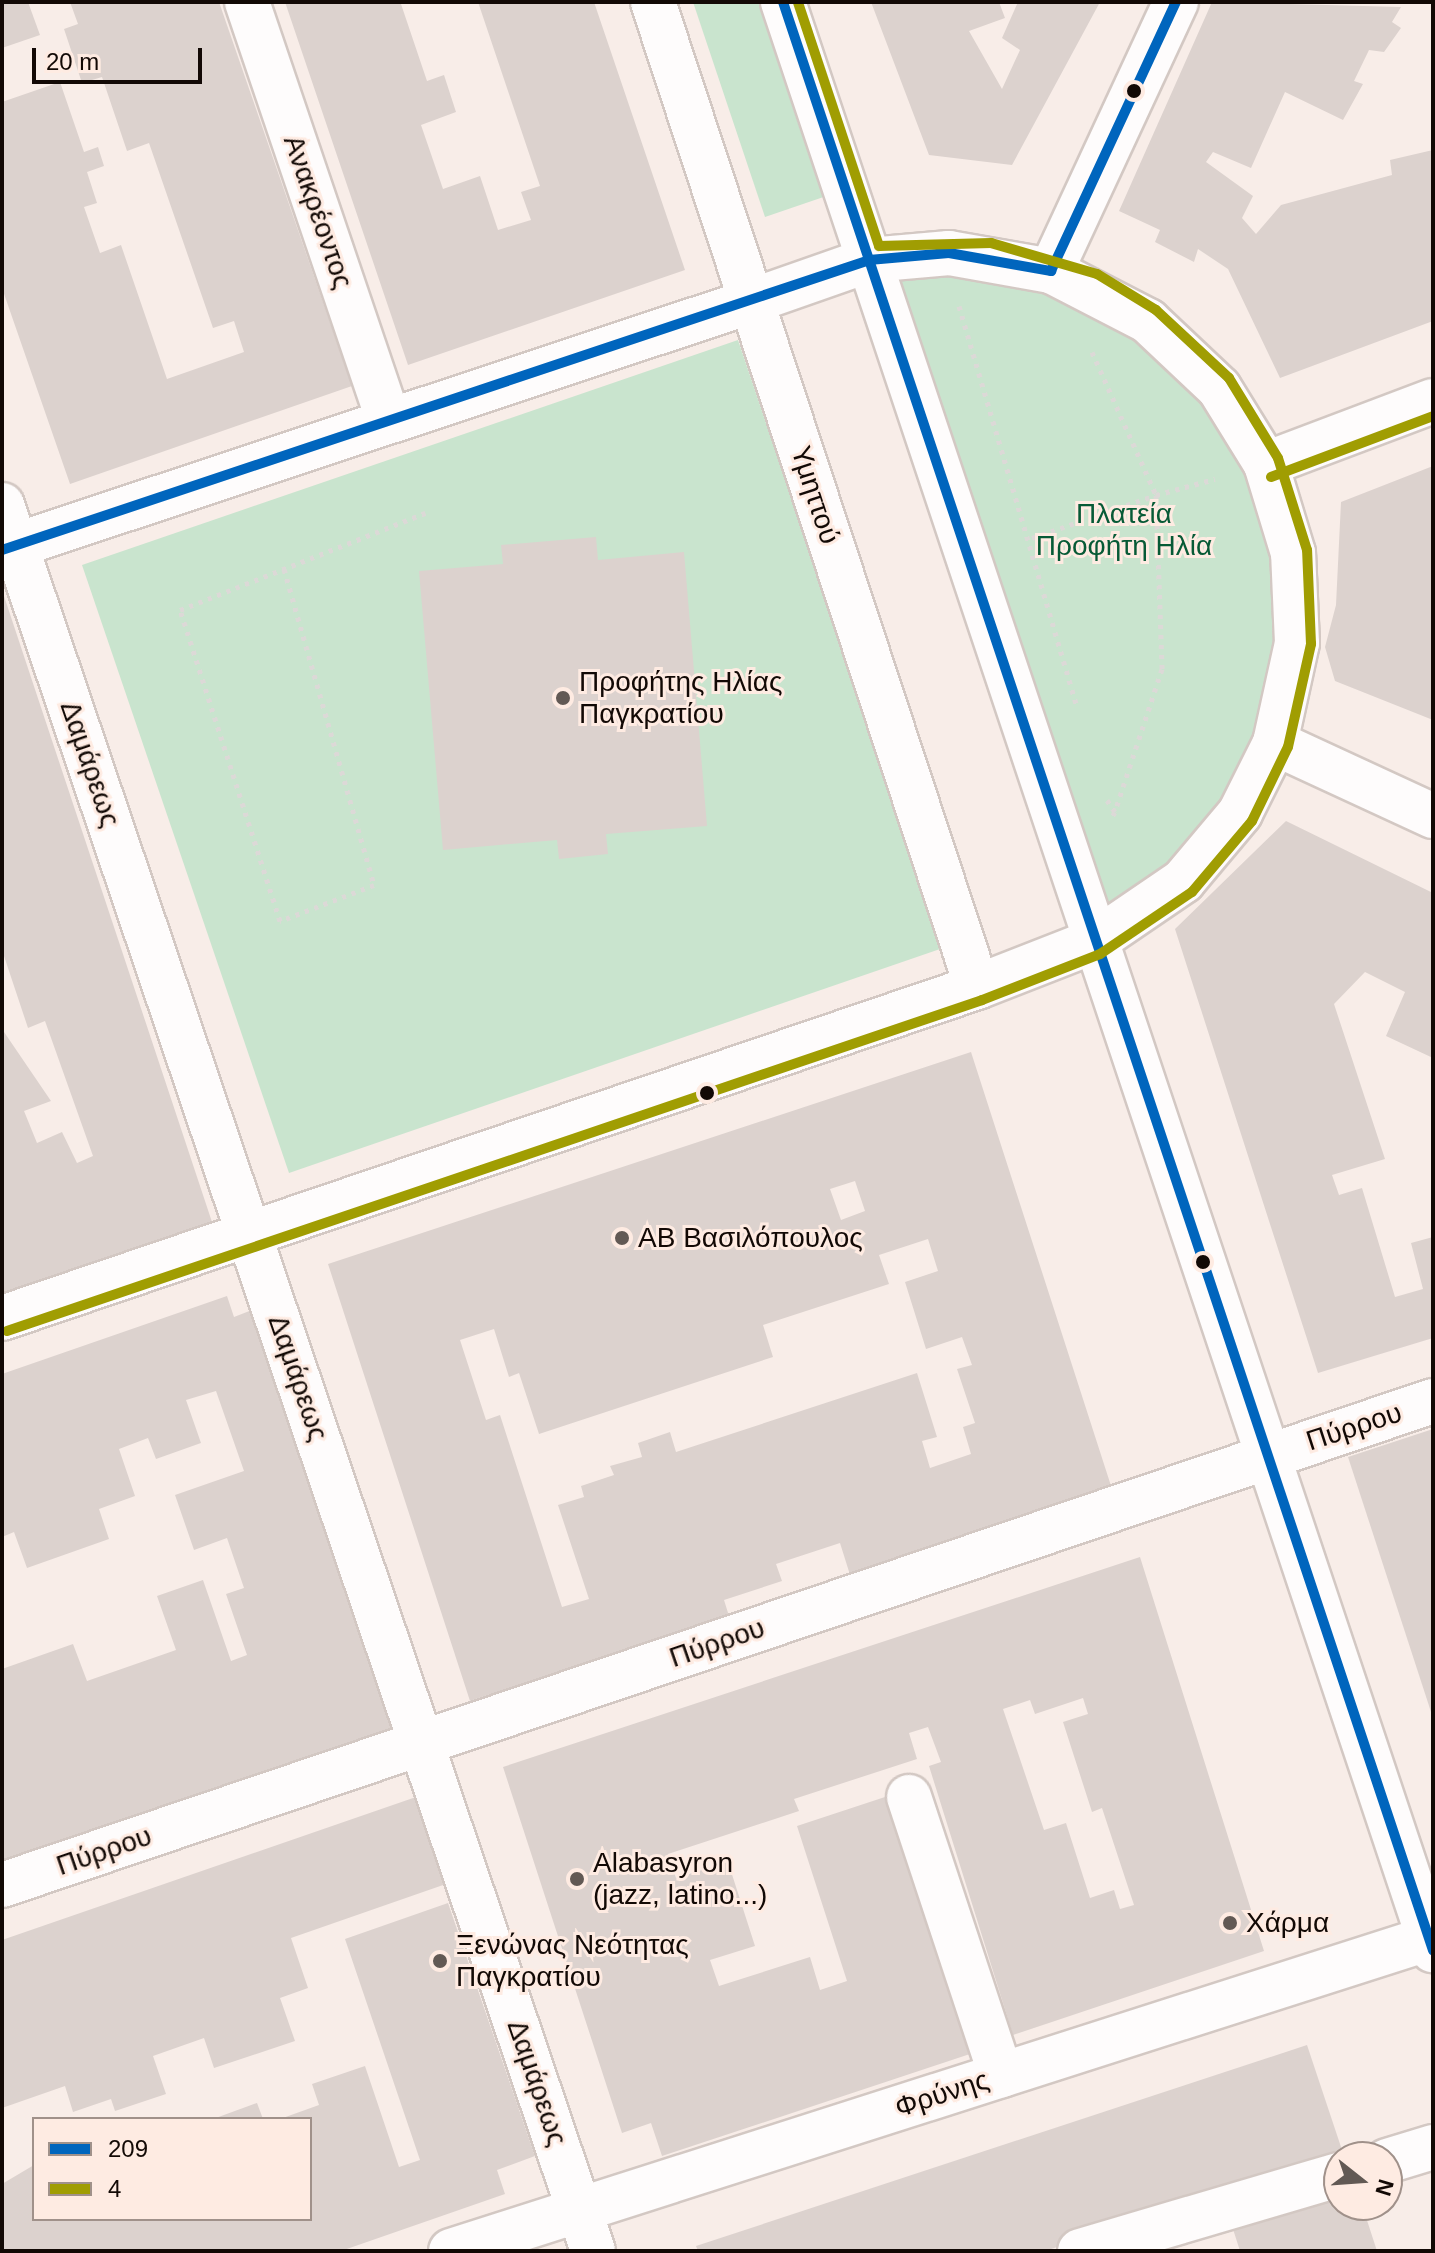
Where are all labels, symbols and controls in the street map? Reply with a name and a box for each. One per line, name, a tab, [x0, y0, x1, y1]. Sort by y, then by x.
scale bar	[36, 32, 206, 82]
text: 20 m	[46, 48, 99, 75]
unlabelled marker	[1126, 83, 1142, 99]
street label: Ανακρέοντος	[276, 131, 360, 293]
street label: Υμηττού	[783, 442, 847, 548]
park label: Πλατεία Προφήτη Ηλία	[1036, 497, 1212, 563]
place label: Προφήτης Ηλίας Παγκρατίου	[579, 665, 782, 731]
marker: Προφήτης Ηλίας Παγκρατίου	[554, 689, 572, 707]
street label: Δαμάρεως	[53, 697, 127, 831]
unlabelled marker	[699, 1085, 715, 1101]
place label: ΑΒ Βασιλόπουλος	[638, 1221, 863, 1255]
marker: ΑΒ Βασιλόπουλος	[613, 1229, 631, 1247]
unlabelled marker	[1195, 1254, 1211, 1270]
street label: Δαμάρεως	[261, 1311, 335, 1445]
street label: Πύρρου	[1302, 1396, 1406, 1458]
street label: Πύρρου	[665, 1611, 769, 1675]
street label: Πύρρου	[52, 1819, 156, 1883]
place label: Alabasyron (jazz, latino...)	[593, 1846, 767, 1912]
marker: Alabasyron (jazz, latino...)	[568, 1870, 586, 1888]
place label: Χάρμα	[1246, 1906, 1329, 1940]
marker: Χάρμα	[1221, 1914, 1239, 1932]
place label: Ξενώνας Νεότητας Παγκρατίου	[456, 1928, 689, 1994]
marker: Ξενώνας Νεότητας Παγκρατίου	[431, 1952, 449, 1970]
street label: Δαμάρεως	[500, 2016, 574, 2150]
street label: Φρύνης	[891, 2063, 993, 2125]
legend	[32, 2117, 312, 2221]
text: 209	[108, 2135, 148, 2162]
north arrow	[1323, 2141, 1403, 2221]
text: 4	[108, 2175, 121, 2202]
text: N	[1370, 2176, 1399, 2199]

